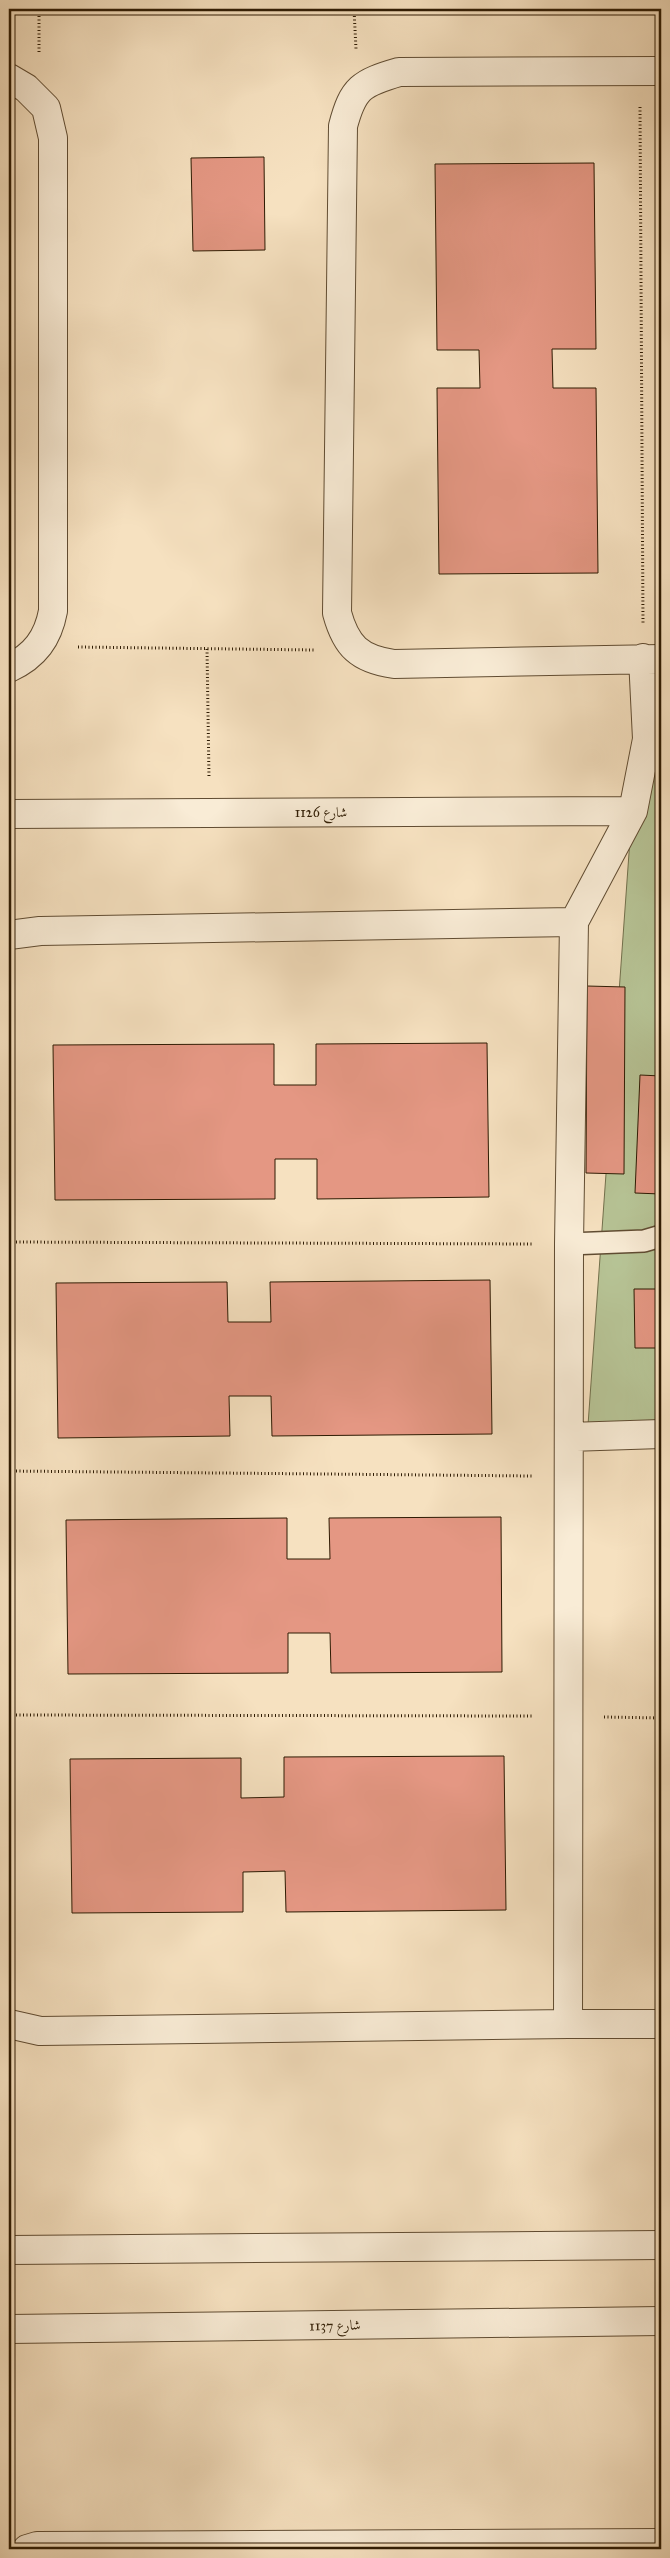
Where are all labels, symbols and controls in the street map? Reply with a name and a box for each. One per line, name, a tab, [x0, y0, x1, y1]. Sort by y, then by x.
street label: شارع 1126	[295, 804, 347, 824]
street label: شارع 1137	[309, 2317, 361, 2337]

